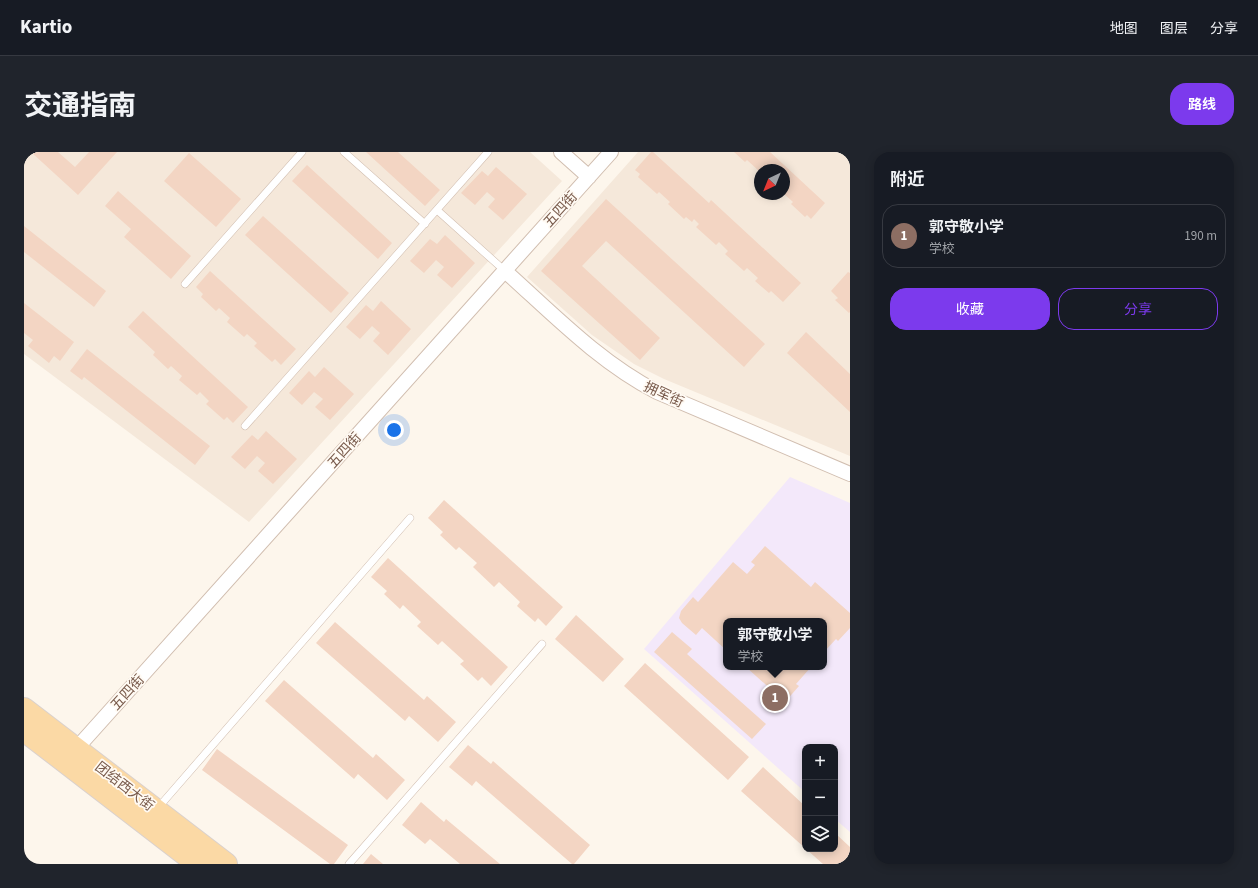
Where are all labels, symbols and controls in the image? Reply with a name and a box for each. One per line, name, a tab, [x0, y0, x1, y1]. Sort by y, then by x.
text: Kartio	[20, 14, 72, 41]
text: 地图	[1110, 19, 1138, 39]
text: 图层	[1160, 19, 1188, 39]
text: 分享	[1210, 19, 1238, 39]
button: 路线	[1170, 83, 1234, 125]
text: 交通指南	[24, 86, 136, 126]
north arrow	[754, 164, 790, 200]
text: 附近	[890, 168, 924, 192]
street label: 五四街	[539, 187, 582, 232]
text: 郭守敬小学	[929, 217, 1004, 238]
text: 1	[901, 227, 907, 245]
text: 190 m	[1184, 227, 1217, 245]
text: 学校	[929, 240, 955, 258]
button: 收藏	[890, 288, 1050, 330]
button: 分享	[1058, 288, 1218, 330]
street label: 拥军街	[640, 377, 687, 413]
your location	[384, 420, 404, 440]
street label: 五四街	[323, 428, 366, 473]
popup	[723, 618, 827, 670]
text: 郭守敬小学	[737, 625, 813, 646]
text: 学校	[737, 648, 764, 666]
street label: 五四街	[106, 670, 149, 715]
pin: 1	[762, 683, 788, 713]
map controls	[802, 744, 838, 852]
button: +	[802, 744, 838, 780]
street label: 团结西大街	[91, 757, 158, 816]
button: −	[802, 780, 838, 816]
button: layers	[802, 816, 838, 852]

